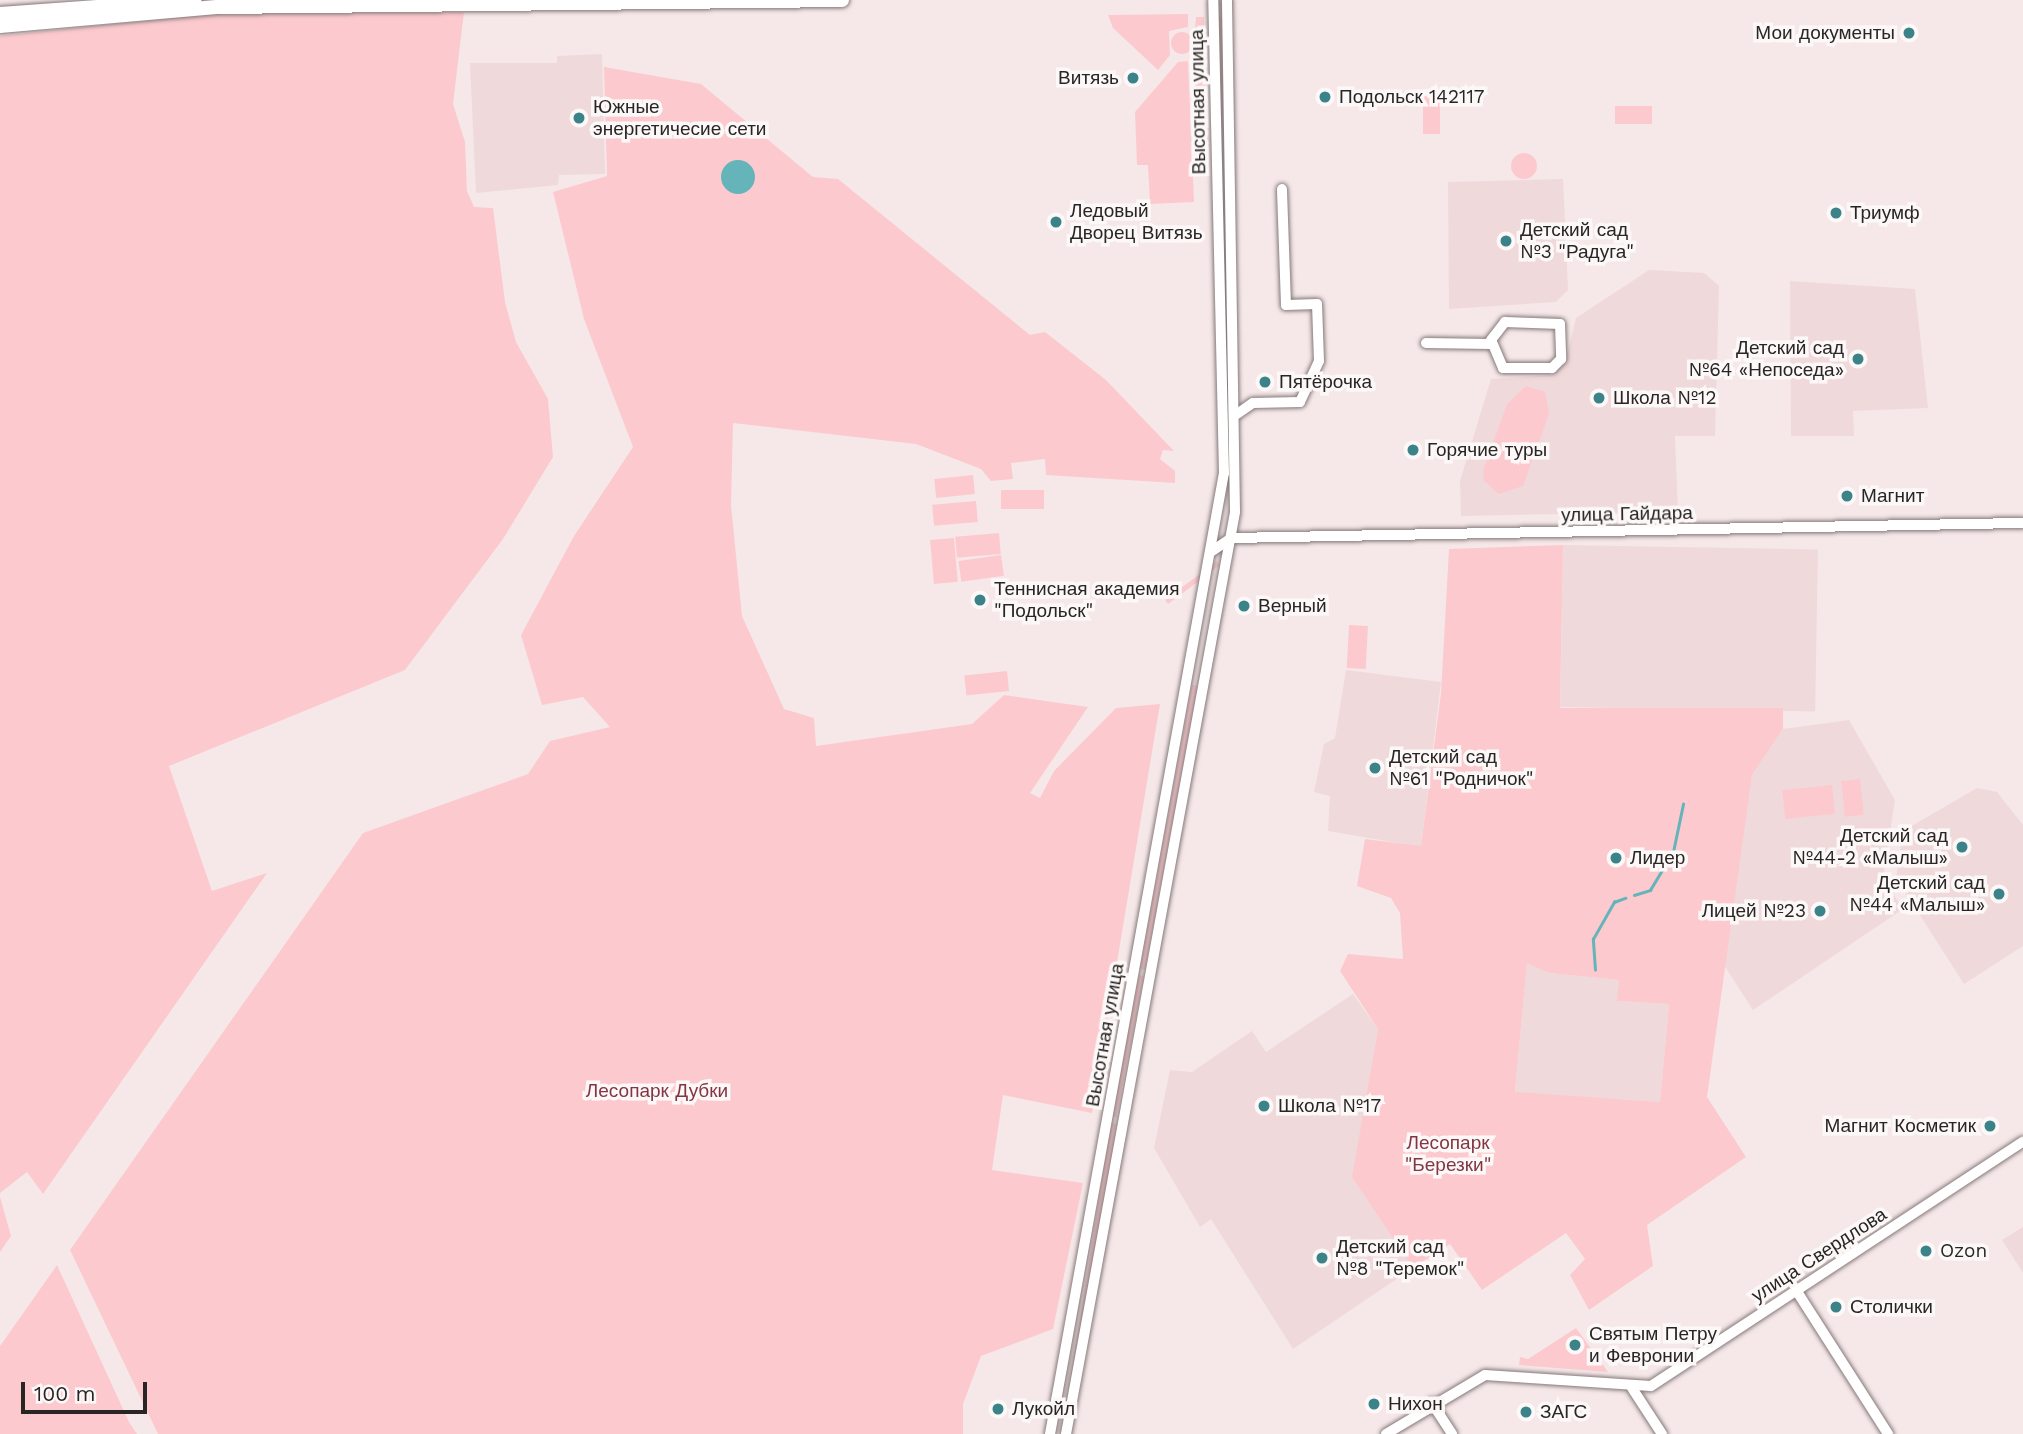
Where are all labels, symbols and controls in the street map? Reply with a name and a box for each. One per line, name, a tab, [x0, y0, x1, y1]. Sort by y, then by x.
place label: Мои документы	[1755, 22, 1895, 44]
marker: Мои документы	[1901, 25, 1917, 41]
street label: Высотная улица	[1185, 29, 1211, 175]
place label: Витязь	[1058, 67, 1119, 89]
marker: Витязь	[1125, 70, 1141, 86]
place label: Подольск 142117	[1339, 86, 1485, 108]
marker: Подольск 142117	[1317, 89, 1333, 105]
place label: Южные энергетичесие сети	[593, 96, 766, 140]
marker: Южные энергетичесие сети	[571, 110, 587, 126]
place label: Ледовый Дворец Витязь	[1070, 200, 1203, 244]
place label: Триумф	[1850, 202, 1920, 224]
marker: Триумф	[1828, 205, 1844, 221]
marker: Ледовый Дворец Витязь	[1048, 214, 1064, 230]
place label: Детский сад №3 "Радуга"	[1520, 219, 1634, 263]
marker: Детский сад №3 "Радуга"	[1498, 233, 1514, 249]
place label: Детский сад №64 «Непоседа»	[1688, 337, 1844, 381]
marker: Детский сад №64 «Непоседа»	[1850, 351, 1866, 367]
place label: Пятёрочка	[1279, 371, 1372, 393]
marker: Пятёрочка	[1257, 374, 1273, 390]
place label: Школа №12	[1613, 387, 1716, 409]
marker: Школа №12	[1591, 390, 1607, 406]
place label: Горячие туры	[1427, 439, 1547, 461]
marker: Горячие туры	[1405, 442, 1421, 458]
place label: Магнит	[1861, 485, 1924, 507]
marker: Магнит	[1839, 488, 1855, 504]
street label: улица Гайдара	[1561, 501, 1693, 527]
place label: Теннисная академия "Подольск"	[994, 578, 1180, 622]
marker: Теннисная академия "Подольск"	[972, 592, 988, 608]
place label: Верный	[1258, 595, 1327, 617]
marker: Верный	[1236, 598, 1252, 614]
place label: Детский сад №61 "Родничок"	[1389, 746, 1533, 790]
marker: Детский сад №61 "Родничок"	[1367, 760, 1383, 776]
place label: Детский сад №44-2 «Малыш»	[1792, 825, 1948, 869]
marker: Детский сад №44-2 «Малыш»	[1954, 839, 1970, 855]
place label: Лидер	[1630, 847, 1685, 869]
marker: Лидер	[1608, 850, 1624, 866]
place label: Детский сад №44 «Малыш»	[1849, 872, 1985, 916]
marker: Детский сад №44 «Малыш»	[1991, 886, 2007, 902]
place label: Лицей №23	[1702, 900, 1806, 922]
marker: Лицей №23	[1812, 903, 1828, 919]
street label: Высотная улица	[1081, 962, 1129, 1108]
park label: Лесопарк Дубки	[586, 1080, 728, 1102]
place label: Школа №17	[1278, 1095, 1381, 1117]
marker: Школа №17	[1256, 1098, 1272, 1114]
place label: Магнит Косметик	[1824, 1115, 1976, 1137]
marker: Магнит Косметик	[1982, 1118, 1998, 1134]
park label: Лесопарк "Березки"	[1405, 1132, 1491, 1176]
street label: улица Свердлова	[1747, 1203, 1891, 1307]
place label: Детский сад №8 "Теремок"	[1336, 1236, 1464, 1280]
place label: Ozon	[1940, 1240, 1987, 1262]
marker: Ozon	[1918, 1243, 1934, 1259]
marker: Детский сад №8 "Теремок"	[1314, 1250, 1330, 1266]
place label: Столички	[1850, 1296, 1933, 1318]
marker: Столички	[1828, 1299, 1844, 1315]
place label: Святым Петру и Февронии	[1589, 1323, 1717, 1367]
marker: Святым Петру и Февронии	[1567, 1337, 1583, 1353]
scale bar	[24, 1368, 150, 1412]
text: 100 m	[34, 1381, 96, 1406]
place label: Нихон	[1388, 1393, 1443, 1415]
marker: Нихон	[1366, 1396, 1382, 1412]
place label: Лукойл	[1012, 1398, 1075, 1420]
marker: Лукойл	[990, 1401, 1006, 1417]
place label: ЗАГС	[1540, 1401, 1587, 1423]
marker: ЗАГС	[1518, 1404, 1534, 1420]

